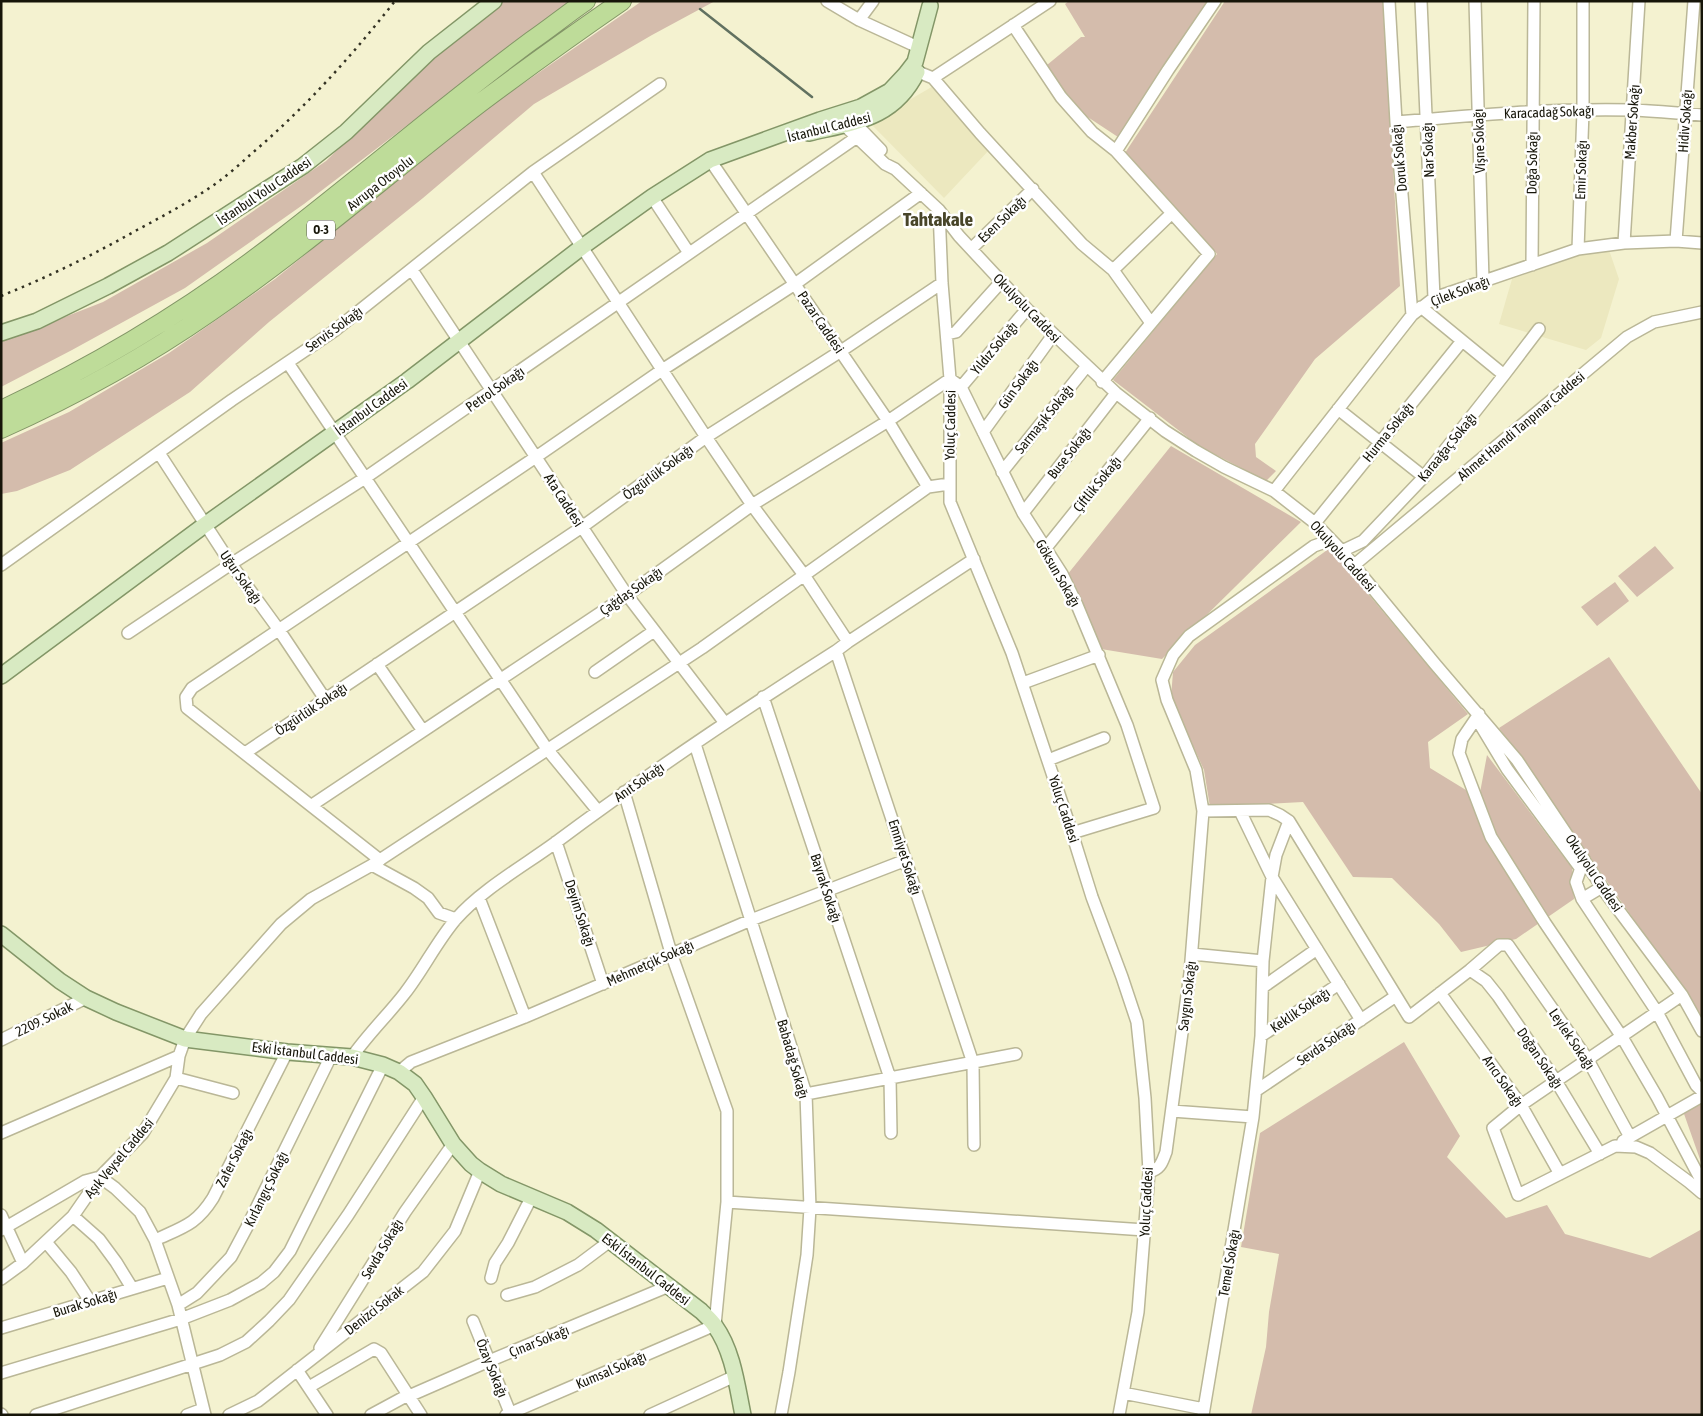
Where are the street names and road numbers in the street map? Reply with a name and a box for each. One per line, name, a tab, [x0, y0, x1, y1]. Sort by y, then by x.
street label: Makber Sokağı	[1621, 84, 1643, 160]
street label: Hidiv Sokağı	[1675, 89, 1695, 153]
street label: Karacadağ Sokağı	[1503, 102, 1595, 122]
street label: İstanbul Caddesi	[786, 109, 872, 145]
street label: Vişne Sokağı	[1470, 109, 1488, 173]
street label: Nar Sokağı	[1419, 122, 1437, 178]
street label: Doruk Sokağı	[1388, 124, 1410, 192]
street label: Doğa Sokağı	[1523, 131, 1541, 195]
street label: Emir Sokağı	[1572, 140, 1590, 200]
street label: Avrupa Otoyolu	[344, 152, 416, 214]
street label: İstanbul Yolu Caddesi	[214, 154, 314, 228]
street label: Esen Sokağı	[975, 192, 1029, 246]
road number: O-3	[307, 220, 335, 240]
street label: Okulyolu Caddesi	[990, 270, 1064, 346]
street label: Çilek Sokağı	[1428, 272, 1492, 310]
street label: Pazar Caddesi	[794, 288, 848, 356]
street label: Servis Sokağı	[302, 303, 366, 355]
street label: Yıldız Sokağı	[967, 318, 1021, 378]
street label: Gün Sokağı	[995, 356, 1041, 412]
street label: Petrol Sokağı	[463, 363, 527, 415]
street label: Ahmet Hamdi Tanpınar Caddesi	[1454, 368, 1588, 484]
street label: İstanbul Caddesi	[332, 375, 410, 439]
street label: Sarmaşık Sokağı	[1011, 381, 1077, 457]
street label: Yoluç Caddesi	[941, 390, 959, 460]
street label: Hurma Sokağı	[1359, 399, 1417, 465]
street label: Karaağaç Sokağı	[1414, 409, 1480, 485]
street label: Buse Sokağı	[1044, 424, 1094, 482]
street label: Özgürlük Sokağı	[620, 441, 696, 503]
street label: Çiftlik Sokağı	[1070, 453, 1124, 515]
street label: Ata Caddesi	[541, 471, 587, 529]
street label: Okulyolu Caddesi	[1307, 517, 1379, 595]
street label: Göksun Sokağı	[1032, 537, 1084, 609]
street label: Uğur Sokağı	[217, 547, 265, 607]
street label: Çağdaş Sokağı	[597, 564, 665, 618]
street label: Özgürlük Sokağı	[272, 679, 350, 739]
street label: Anıt Sokağı	[611, 759, 667, 805]
street label: Yoluç Caddesi	[1046, 773, 1082, 845]
street label: Emniyet Sokağı	[885, 817, 925, 897]
street label: Okulyolu Caddesi	[1562, 831, 1626, 915]
street label: Bayrak Sokağı	[807, 851, 845, 925]
street label: Deyim Sokağı	[562, 878, 598, 948]
street label: Mehmetçik Sokağı	[604, 937, 696, 989]
street label: Saygın Sokağı	[1175, 960, 1199, 1032]
street label: Keklik Sokağı	[1267, 984, 1333, 1036]
street label: 2209. Sokak	[13, 998, 75, 1040]
street label: Leylek Sokağı	[1546, 1006, 1598, 1072]
street label: Babadağ Sokağı	[774, 1018, 812, 1100]
street label: Sevda Sokağı	[1294, 1018, 1358, 1068]
street label: Doğan Sokağı	[1514, 1025, 1566, 1091]
street label: Eski İstanbul Caddesi	[251, 1039, 359, 1067]
street label: Arıcı Sokağı	[1480, 1052, 1526, 1110]
street label: Aşık Veysel Caddesi	[81, 1115, 157, 1201]
street label: Zafer Sokağı	[212, 1126, 256, 1190]
street label: Kırlangıç Sokağı	[241, 1149, 291, 1229]
street label: Yoluç Caddesi	[1136, 1167, 1156, 1237]
street label: Sevda Sokağı	[358, 1216, 406, 1282]
street label: Temel Sokağı	[1215, 1228, 1243, 1298]
street label: Eski İstanbul Caddesi	[599, 1230, 693, 1308]
street label: Denizci Sokak	[341, 1282, 407, 1338]
street label: Burak Sokağı	[51, 1286, 119, 1320]
street label: Çınar Sokağı	[507, 1322, 571, 1360]
street label: Özay Sokağı	[473, 1336, 511, 1400]
street label: Kumsal Sokağı	[573, 1348, 649, 1392]

